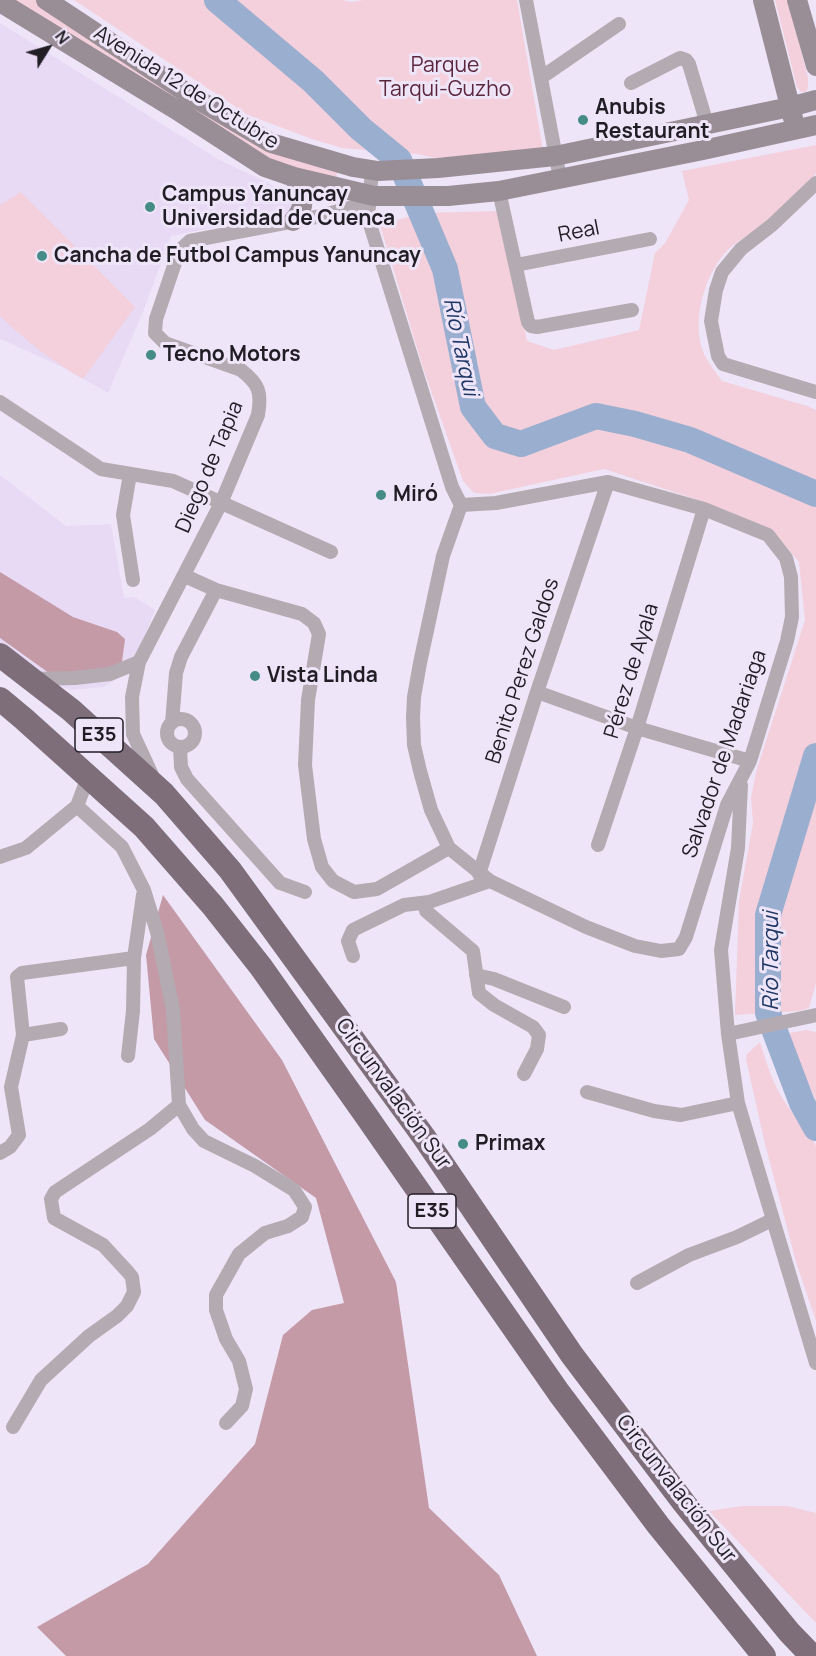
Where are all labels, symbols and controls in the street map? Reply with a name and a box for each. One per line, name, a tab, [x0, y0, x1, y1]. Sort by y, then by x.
north arrow	[18, 18, 78, 78]
street label: Avenida 12 de Octubre	[89, 21, 283, 155]
text: N	[50, 26, 75, 48]
park label: Parque Tarqui-Guzho	[379, 53, 511, 103]
place label: Anubis Restaurant	[595, 95, 710, 145]
marker: Anubis Restaurant	[576, 113, 590, 127]
place label: Campus Yanuncay Universidad de Cuenca	[162, 182, 395, 232]
marker: Campus Yanuncay Universidad de Cuenca	[143, 200, 157, 214]
street label: Real	[556, 216, 602, 248]
place label: Cancha de Futbol Campus Yanuncay	[54, 243, 421, 269]
marker: Cancha de Futbol Campus Yanuncay	[35, 249, 49, 263]
water label: Río Tarqui	[437, 296, 483, 398]
place label: Tecno Motors	[163, 342, 301, 368]
marker: Tecno Motors	[144, 348, 158, 362]
street label: Diego de Tapia	[171, 397, 249, 537]
place label: Miró	[393, 482, 438, 508]
marker: Miró	[374, 488, 388, 502]
street label: Benito Perez Galdos	[481, 575, 565, 767]
street label: Pérez de Ayala	[599, 600, 665, 742]
street label: Salvador de Madariaga	[678, 647, 772, 861]
place label: Vista Linda	[267, 663, 378, 689]
marker: Vista Linda	[248, 669, 262, 683]
road number: E35	[75, 718, 123, 752]
water label: Río Tarqui	[759, 911, 785, 1011]
street label: Circunvalación Sur	[330, 1014, 456, 1174]
place label: Primax	[475, 1131, 545, 1157]
marker: Primax	[456, 1137, 470, 1151]
road number: E35	[408, 1194, 456, 1228]
street label: Circunvalación Sur	[611, 1410, 741, 1568]

